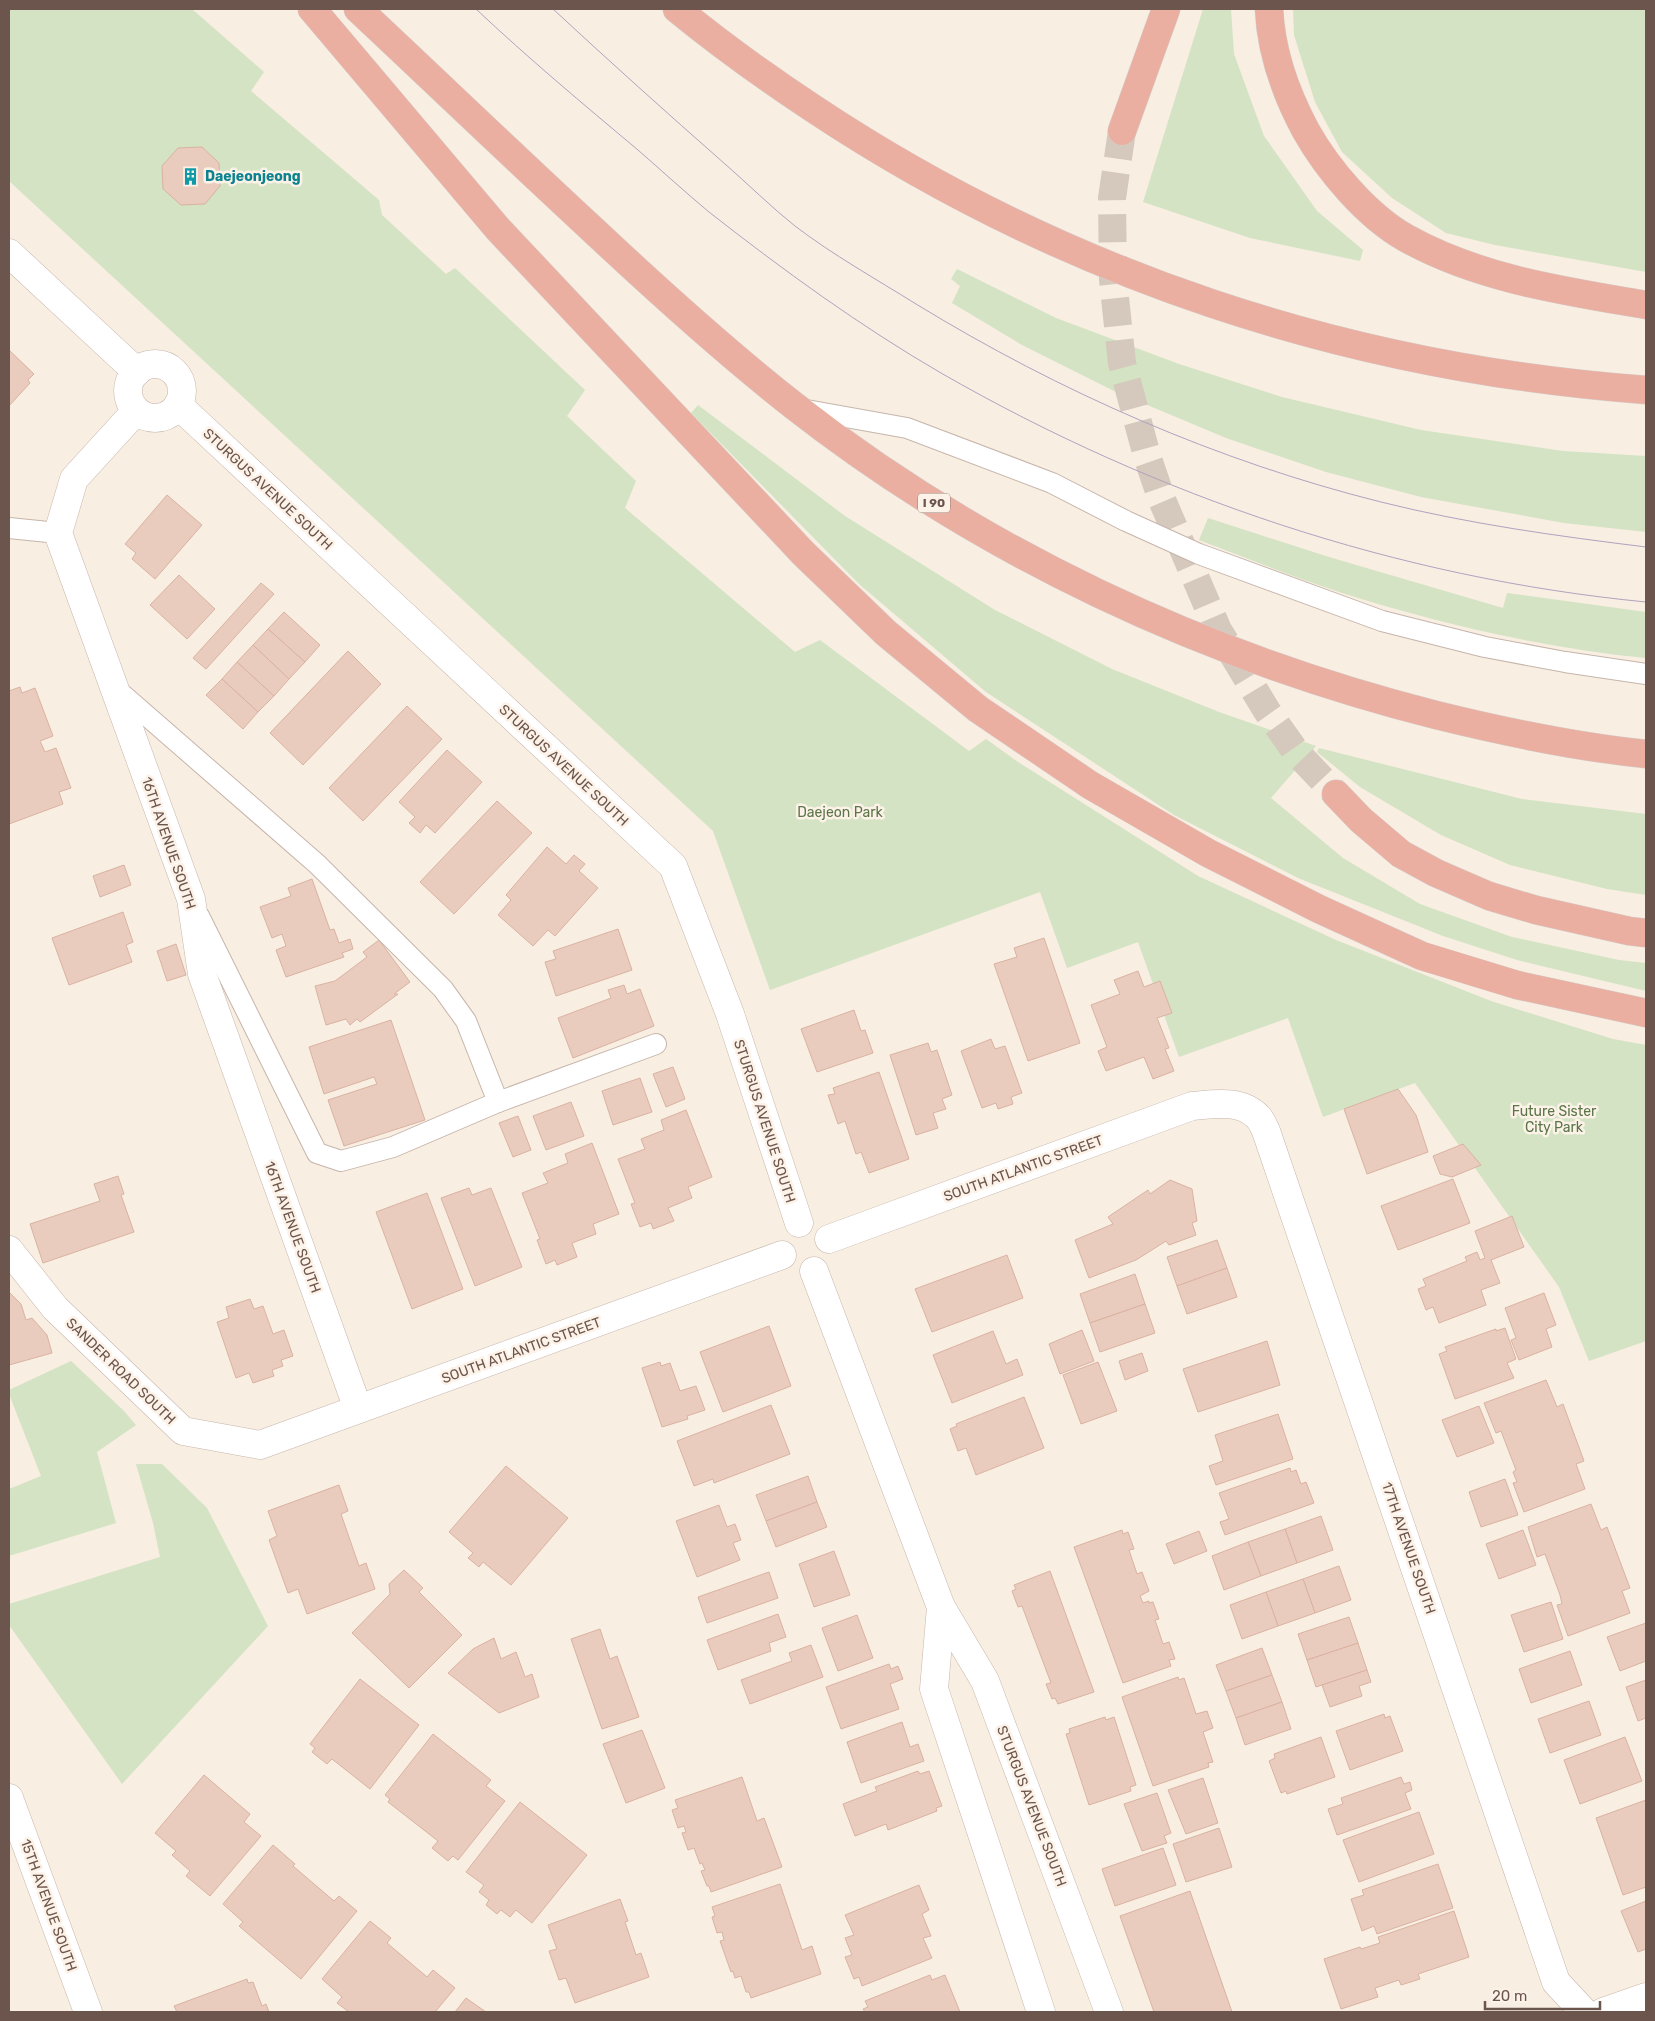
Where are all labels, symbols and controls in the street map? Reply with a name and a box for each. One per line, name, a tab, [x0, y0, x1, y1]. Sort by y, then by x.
building icon: Daejeonjeong	[181, 166, 201, 186]
place label: Daejeonjeong	[205, 168, 301, 185]
street label: STURGUS AVENUE SOUTH	[199, 425, 336, 554]
road number: I 90	[918, 493, 950, 512]
street label: STURGUS AVENUE SOUTH	[495, 701, 632, 830]
street label: 16TH AVENUE SOUTH	[138, 775, 199, 912]
park label: Daejeon Park	[797, 804, 884, 821]
street label: STURGUS AVENUE SOUTH	[730, 1037, 799, 1205]
park label: Future Sister City Park	[1512, 1103, 1597, 1136]
street label: SOUTH ATLANTIC STREET	[941, 1132, 1105, 1205]
street label: 16TH AVENUE SOUTH	[261, 1159, 324, 1295]
street label: SOUTH ATLANTIC STREET	[439, 1314, 603, 1387]
street label: SANDER ROAD SOUTH	[62, 1315, 179, 1428]
street label: 17TH AVENUE SOUTH	[1378, 1480, 1439, 1616]
street label: STURGUS AVENUE SOUTH	[993, 1723, 1070, 1889]
street label: 15TH AVENUE SOUTH	[17, 1837, 80, 1974]
scale bar	[1485, 1978, 1600, 2010]
text: 20 m	[1492, 1987, 1527, 2005]

